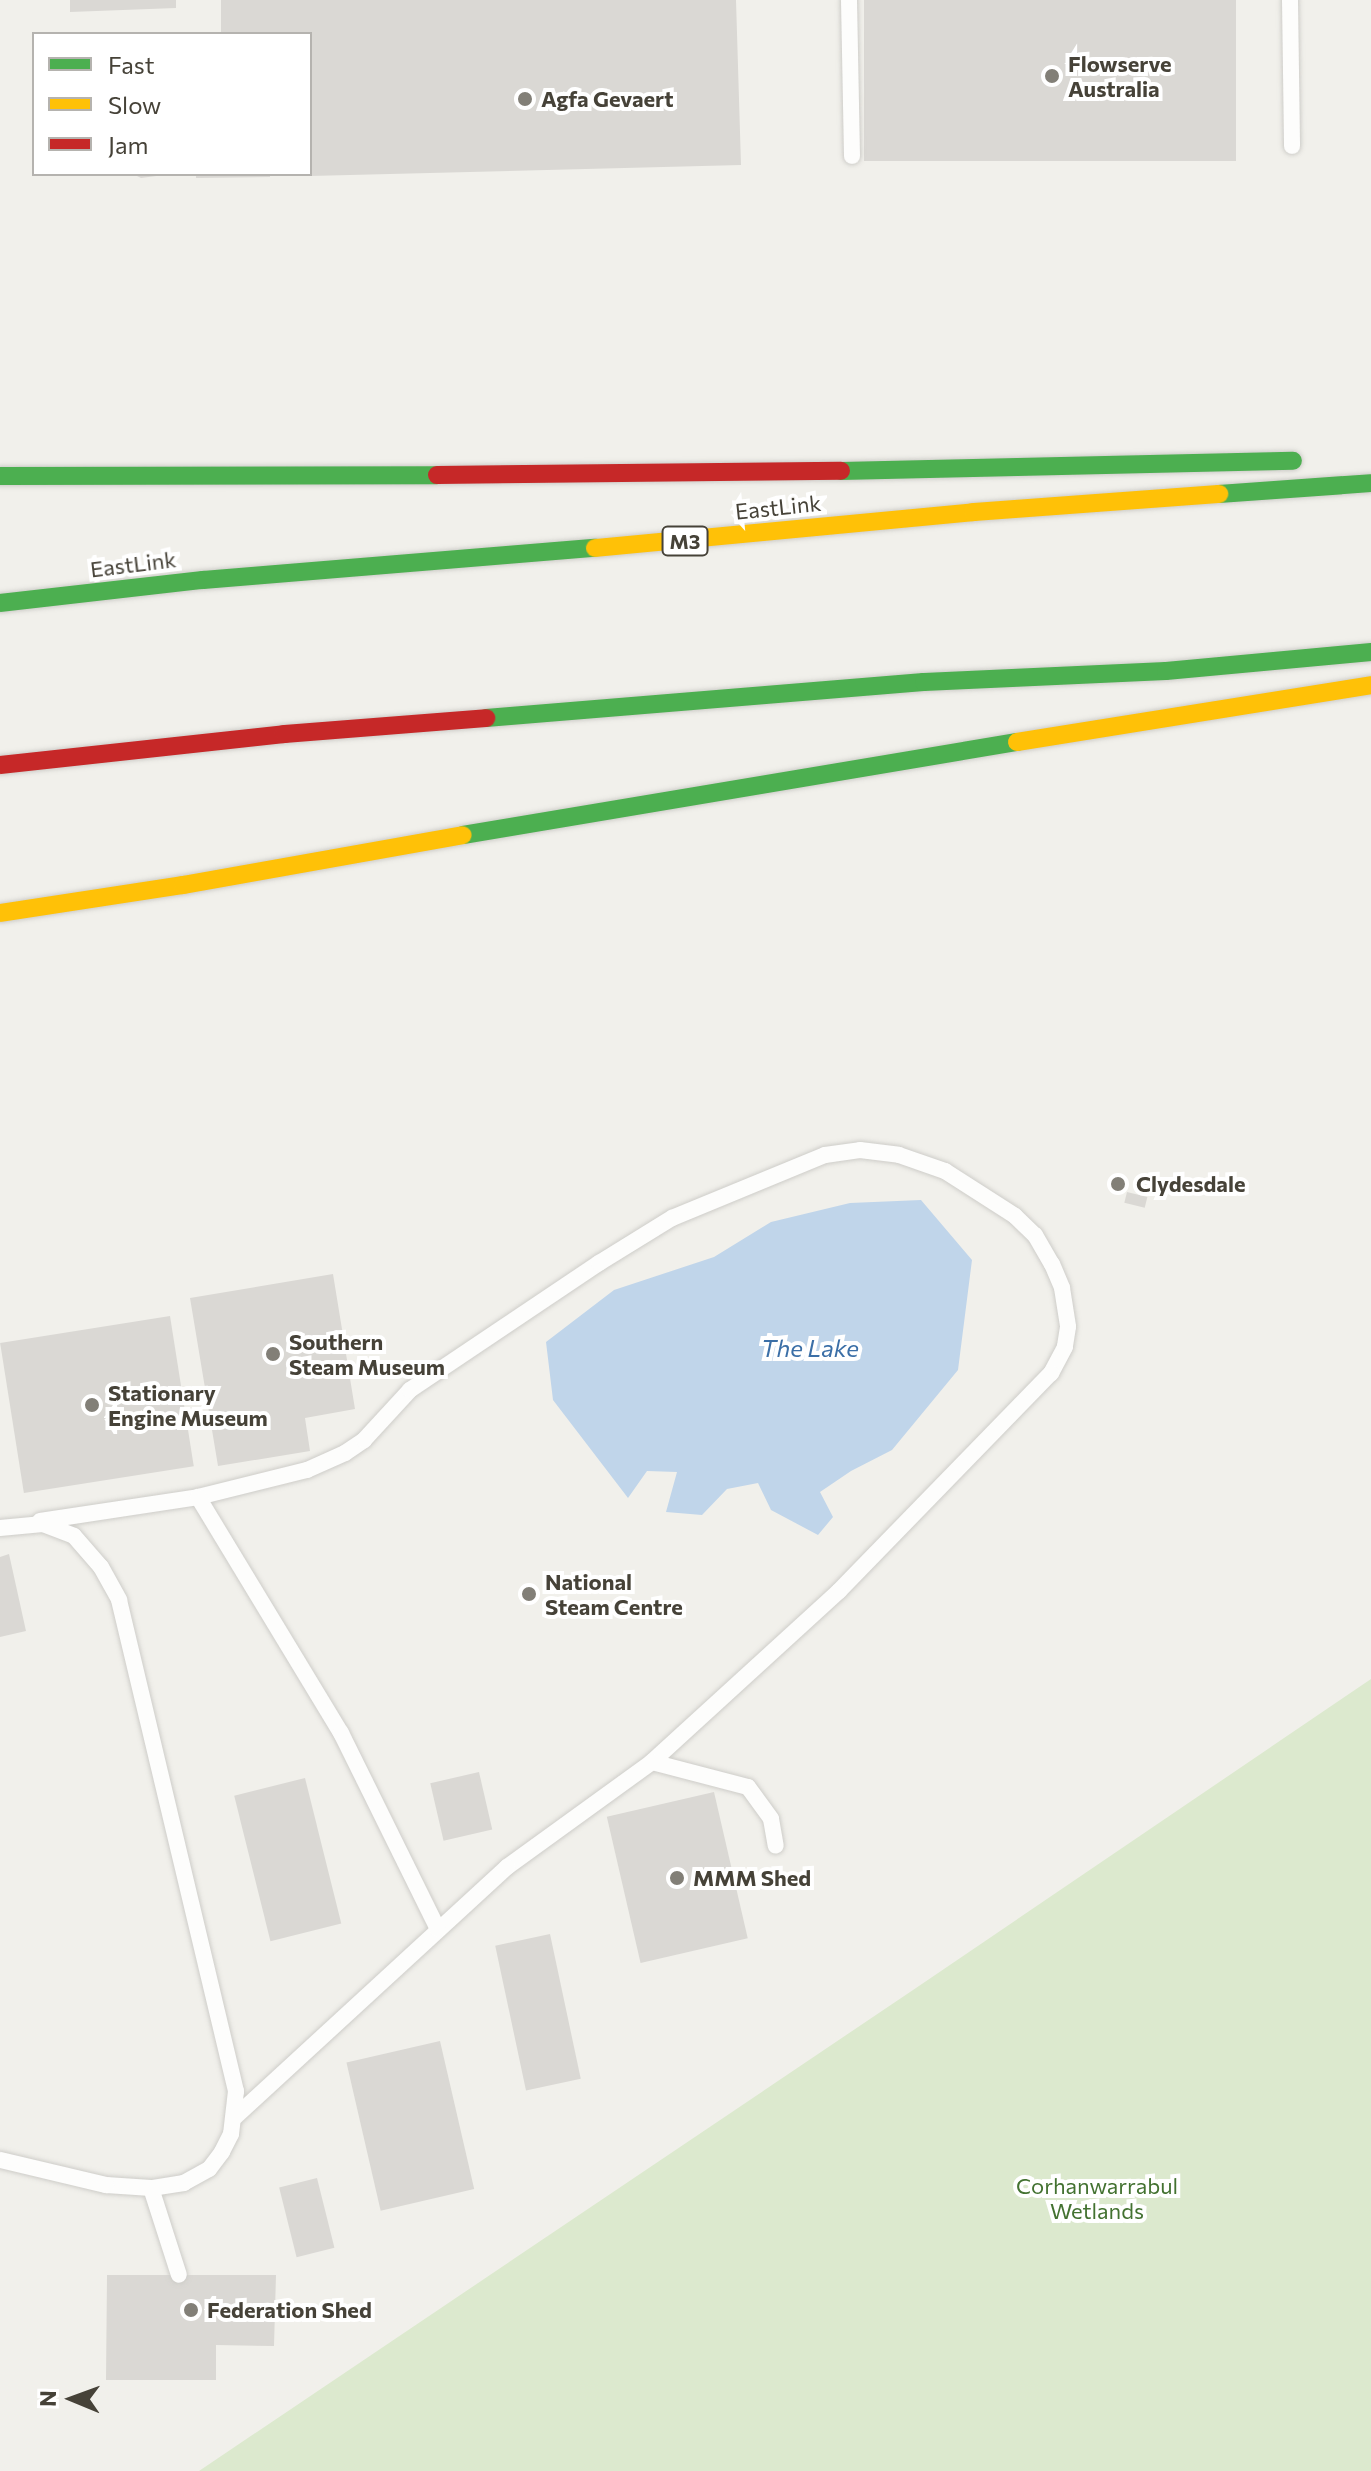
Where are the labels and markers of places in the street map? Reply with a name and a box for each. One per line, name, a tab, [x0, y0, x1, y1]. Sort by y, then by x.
place label: Flowserve Australia	[1068, 50, 1171, 102]
marker: Flowserve Australia	[1043, 67, 1061, 85]
place label: Agfa Gevaert	[541, 86, 673, 112]
marker: Agfa Gevaert	[516, 90, 534, 108]
place label: Clydesdale	[1136, 1171, 1246, 1197]
marker: Clydesdale	[1107, 1173, 1129, 1195]
place label: Southern Steam Museum	[289, 1328, 445, 1380]
marker: Southern Steam Museum	[264, 1345, 282, 1363]
place label: Stationary Engine Museum	[108, 1379, 268, 1430]
marker: Stationary Engine Museum	[83, 1396, 101, 1414]
place label: National Steam Centre	[545, 1568, 683, 1620]
marker: National Steam Centre	[520, 1585, 538, 1603]
place label: MMM Shed	[693, 1865, 811, 1891]
marker: MMM Shed	[668, 1869, 686, 1887]
place label: Federation Shed	[207, 2297, 372, 2323]
marker: Federation Shed	[182, 2301, 200, 2319]

